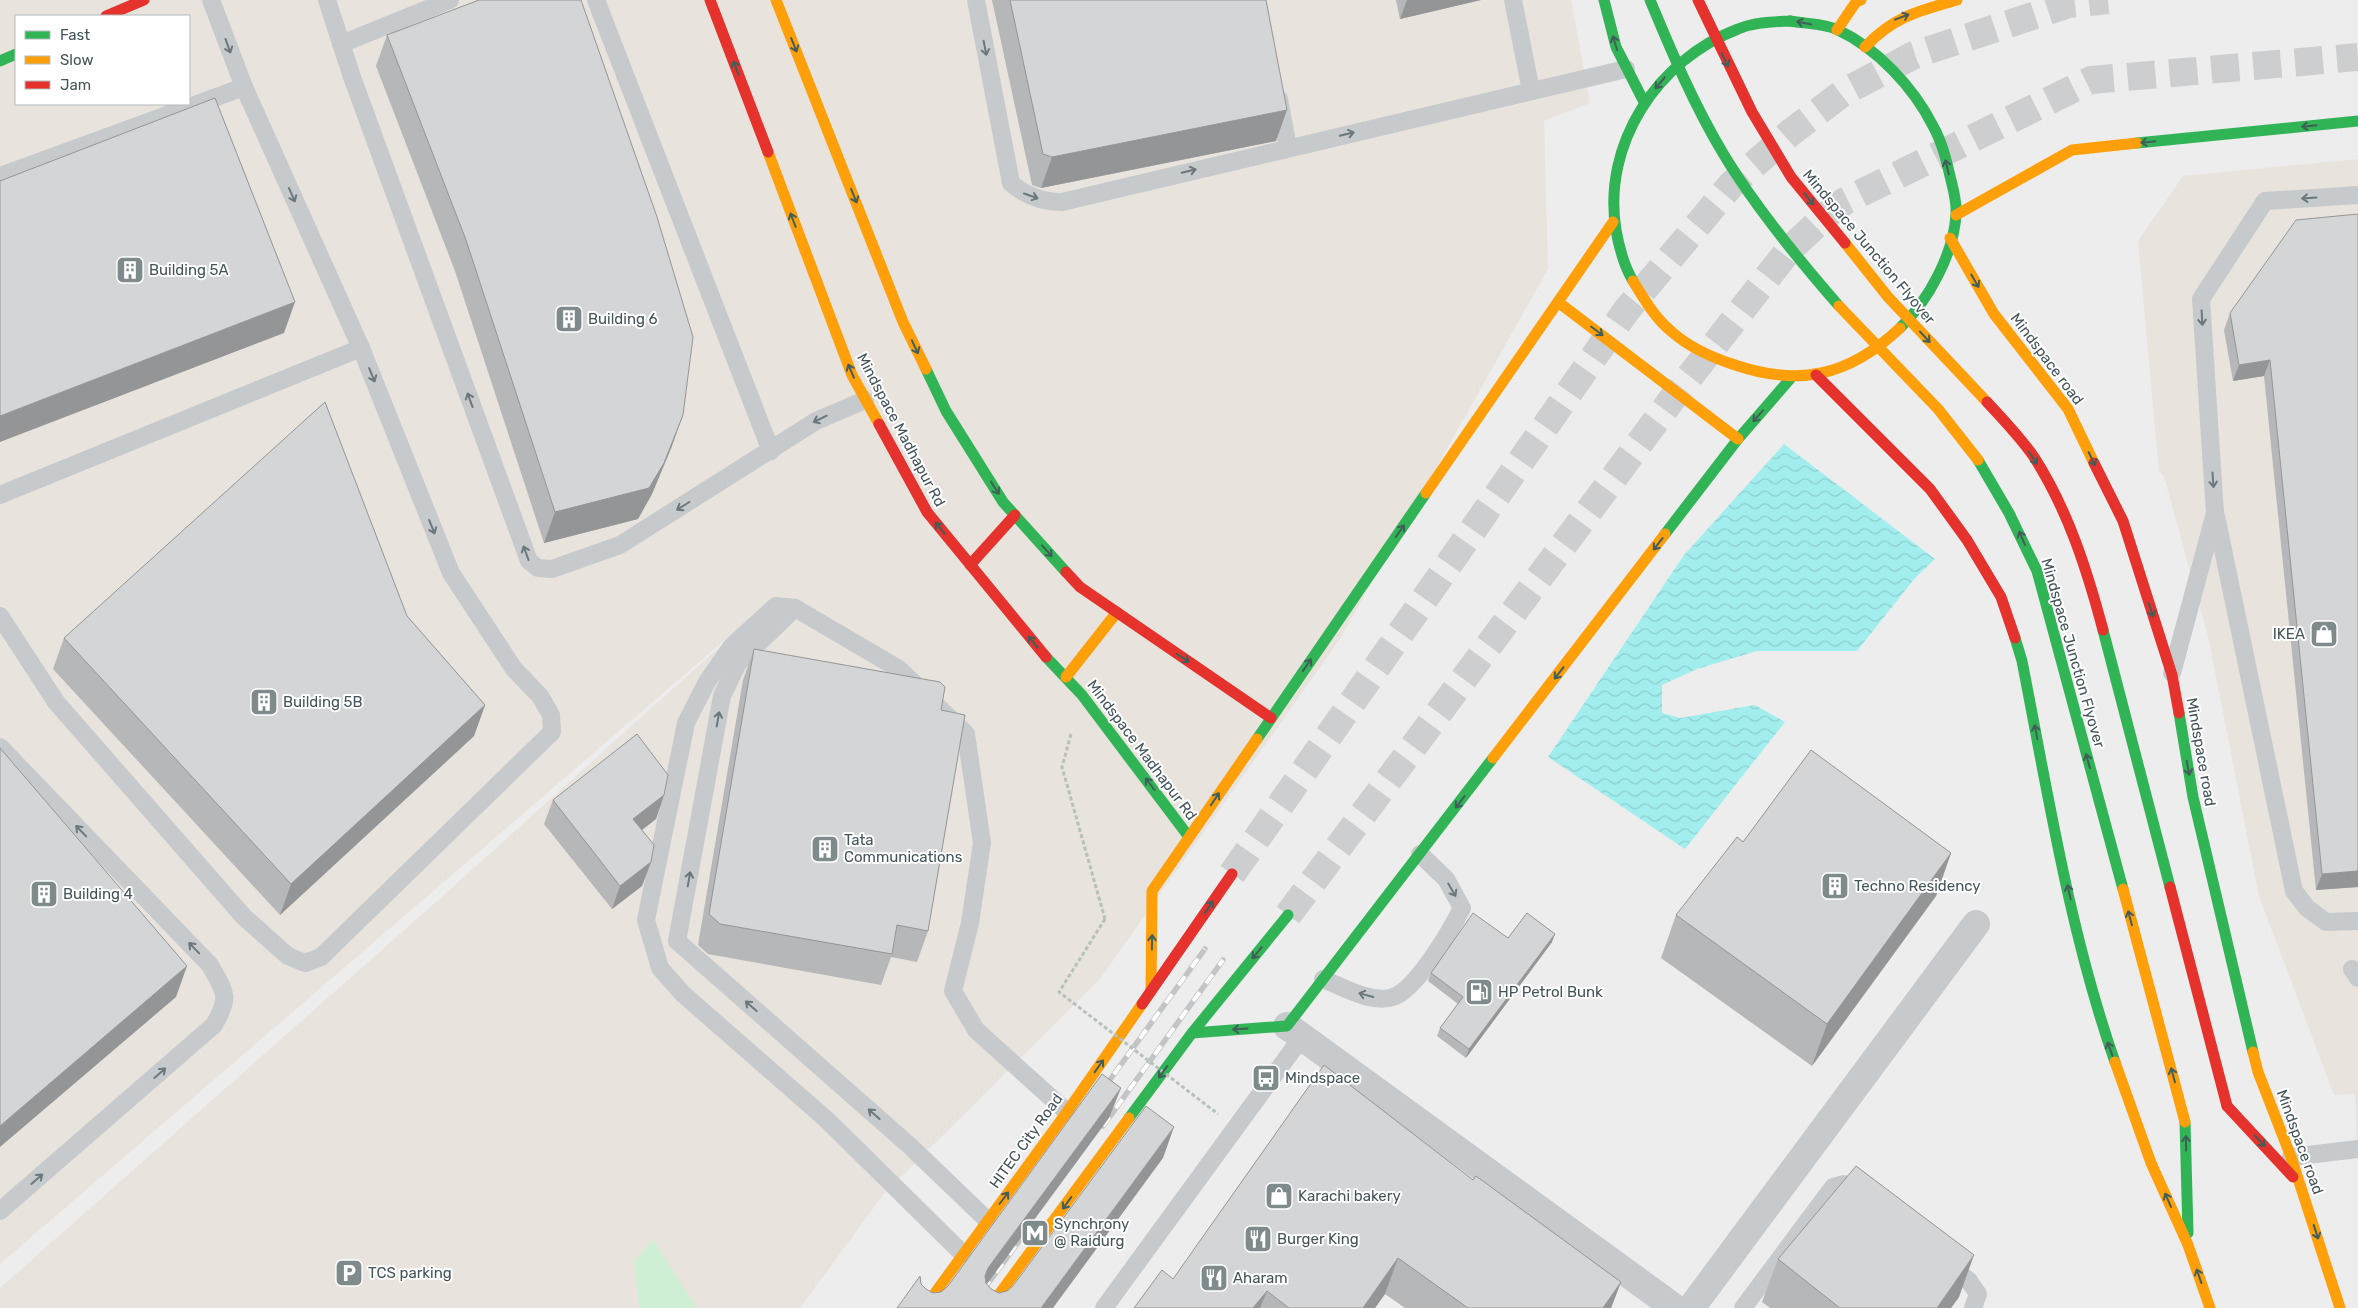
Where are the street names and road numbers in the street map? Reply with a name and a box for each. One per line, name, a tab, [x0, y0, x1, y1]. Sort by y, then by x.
street label: Mindspace Junction Flyover	[1799, 166, 1939, 328]
street label: Mindspace road	[2007, 310, 2087, 408]
street label: Mindspace Madhapur Rd	[853, 350, 949, 510]
street label: Mindspace Junction Flyover	[2037, 556, 2109, 750]
street label: Mindspace Madhapur Rd	[1083, 676, 1201, 824]
street label: Mindspace road	[2183, 696, 2219, 808]
street label: Mindspace road	[2273, 1087, 2327, 1197]
street label: HITEC City Road	[986, 1090, 1066, 1192]

